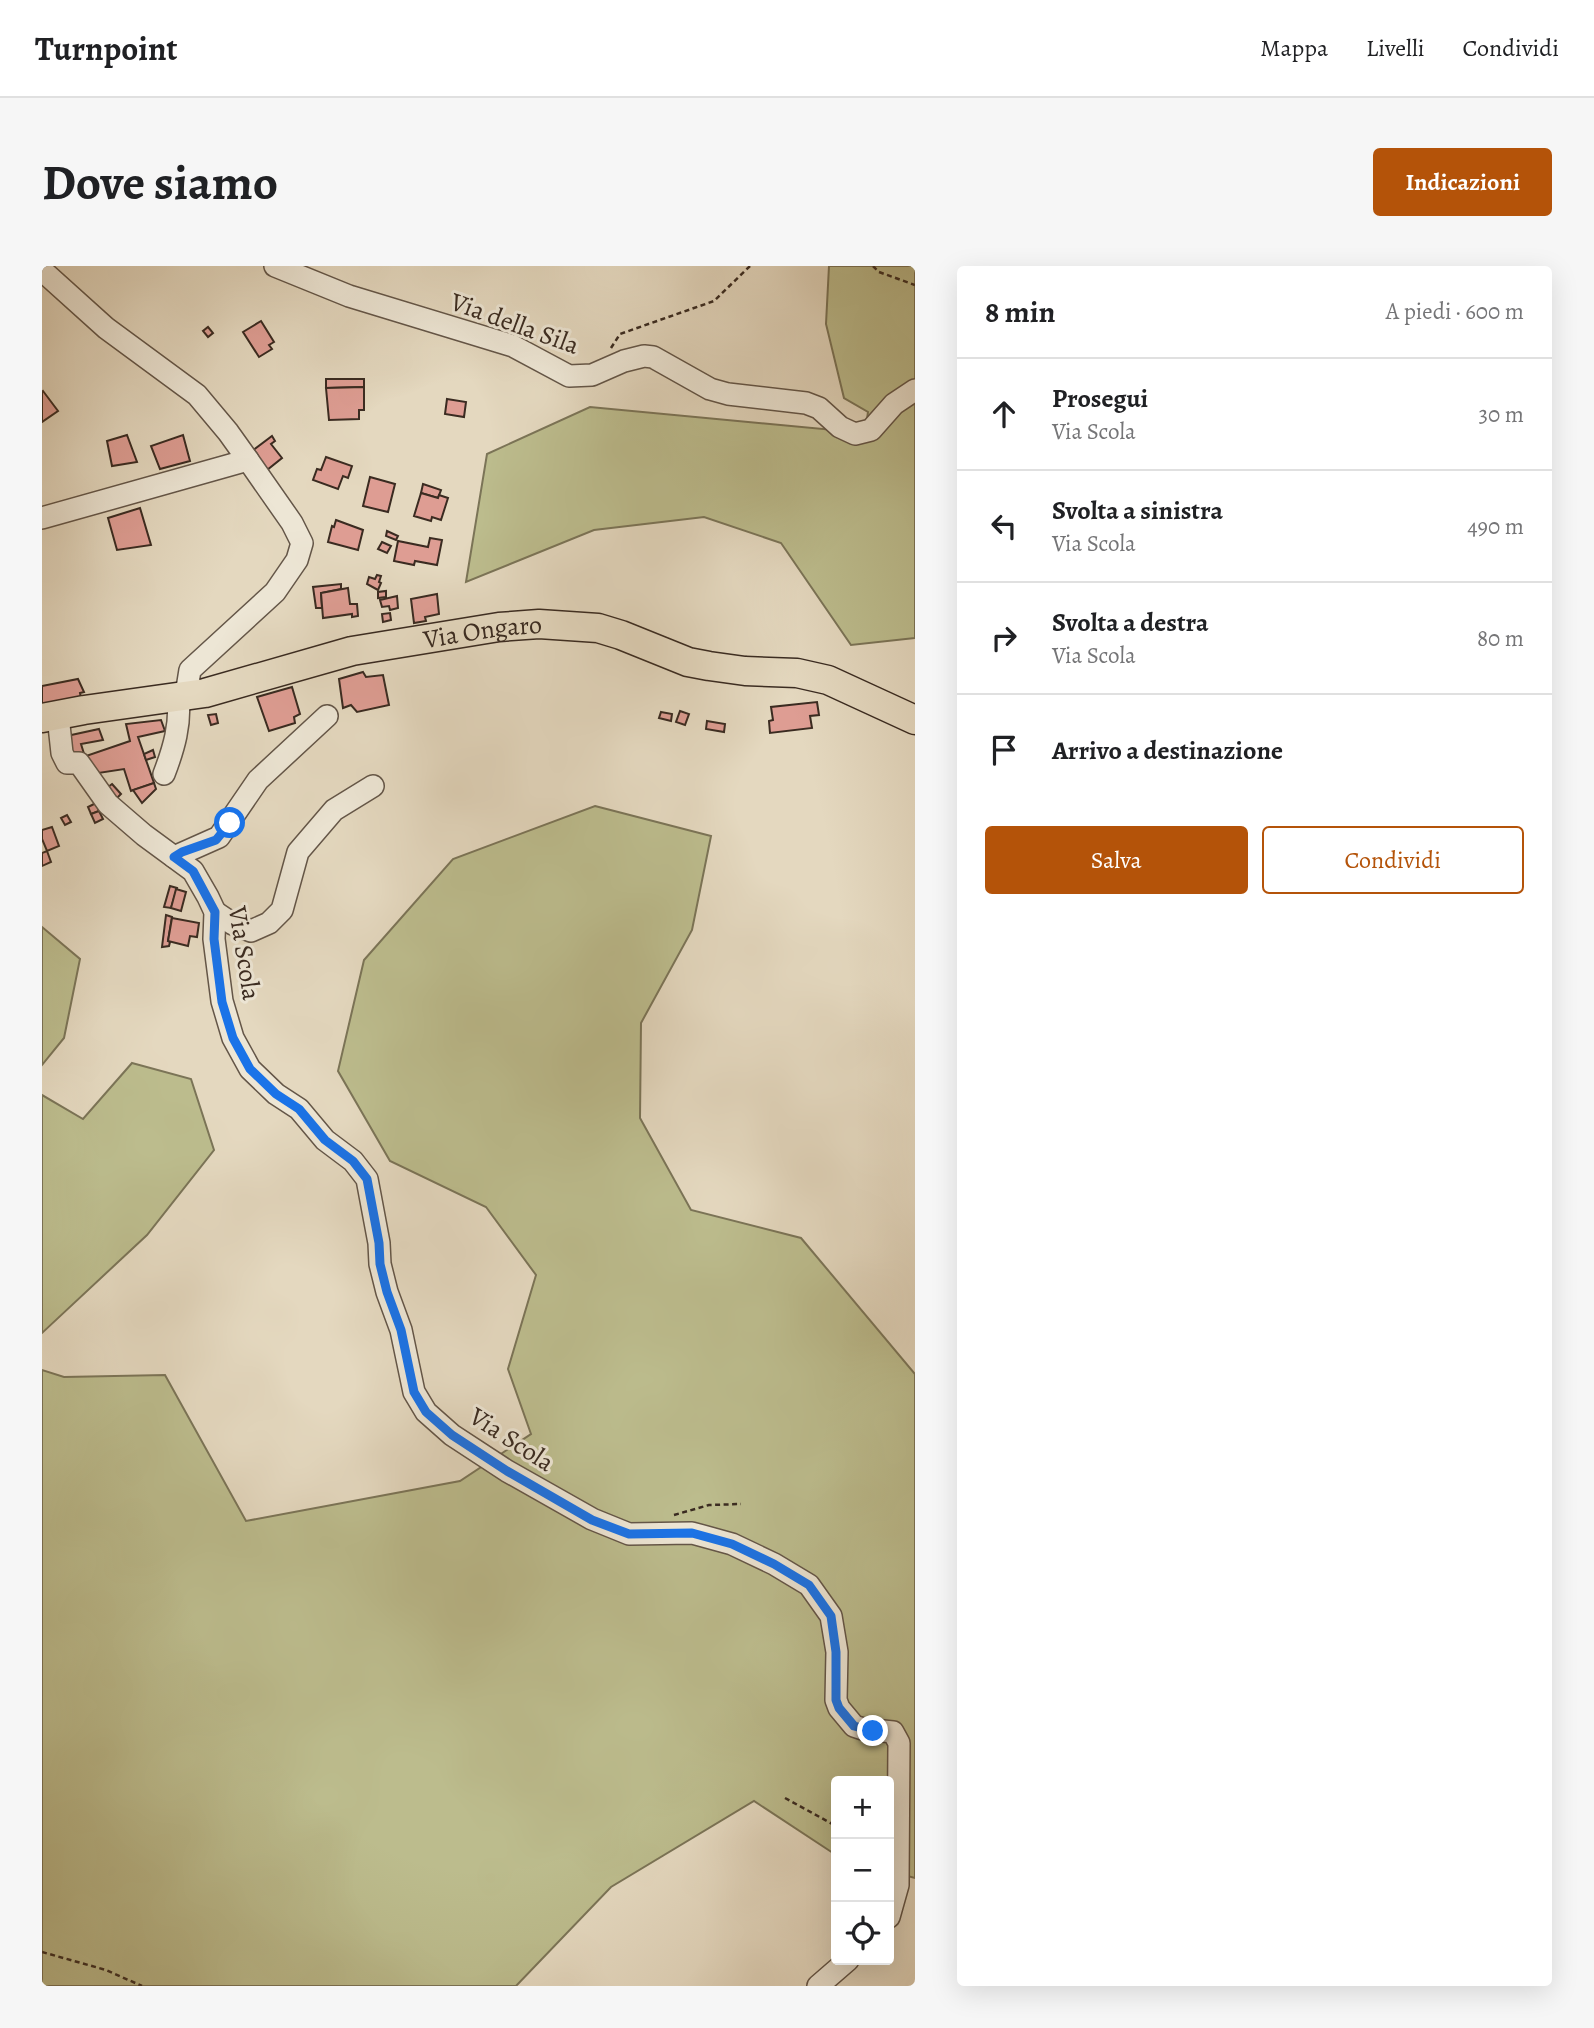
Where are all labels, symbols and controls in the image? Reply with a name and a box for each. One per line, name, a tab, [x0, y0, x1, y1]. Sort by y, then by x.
text: Turnpoint	[35, 26, 177, 71]
text: Mappa	[1260, 32, 1328, 64]
text: Livelli	[1366, 32, 1425, 64]
text: Condividi	[1463, 32, 1559, 64]
button: Indicazioni	[1373, 148, 1552, 216]
text: Dove siamo	[42, 149, 278, 216]
street label: Via della Sila	[445, 284, 584, 363]
text: 8 min	[985, 292, 1055, 332]
text: A piedi · 600 m	[1386, 296, 1524, 327]
text: Prosegui	[1052, 381, 1148, 416]
icon: ahead	[985, 395, 1023, 433]
text: 30 m	[1478, 399, 1524, 430]
text: Via Scola	[1052, 416, 1136, 447]
text: Svolta a sinistra	[1052, 493, 1223, 528]
icon: left	[985, 507, 1023, 545]
text: 490 m	[1467, 511, 1524, 542]
text: Via Scola	[1052, 528, 1136, 559]
text: Svolta a destra	[1052, 605, 1209, 640]
street label: Via Ongaro	[420, 607, 543, 657]
icon: right	[985, 619, 1023, 657]
text: 80 m	[1477, 623, 1524, 654]
text: Via Scola	[1052, 640, 1136, 671]
icon: arrive	[985, 731, 1023, 769]
text: Arrivo a destinazione	[1052, 733, 1283, 768]
route start	[214, 807, 245, 838]
button: Salva	[985, 826, 1248, 894]
button: Condividi	[1262, 826, 1524, 894]
street label: Via Scola	[220, 903, 269, 1003]
street label: Via Scola	[462, 1398, 561, 1480]
route end	[857, 1715, 888, 1746]
map controls	[831, 1776, 894, 1965]
button: +	[831, 1776, 894, 1839]
button: −	[831, 1839, 894, 1902]
button: locate	[831, 1902, 894, 1965]

